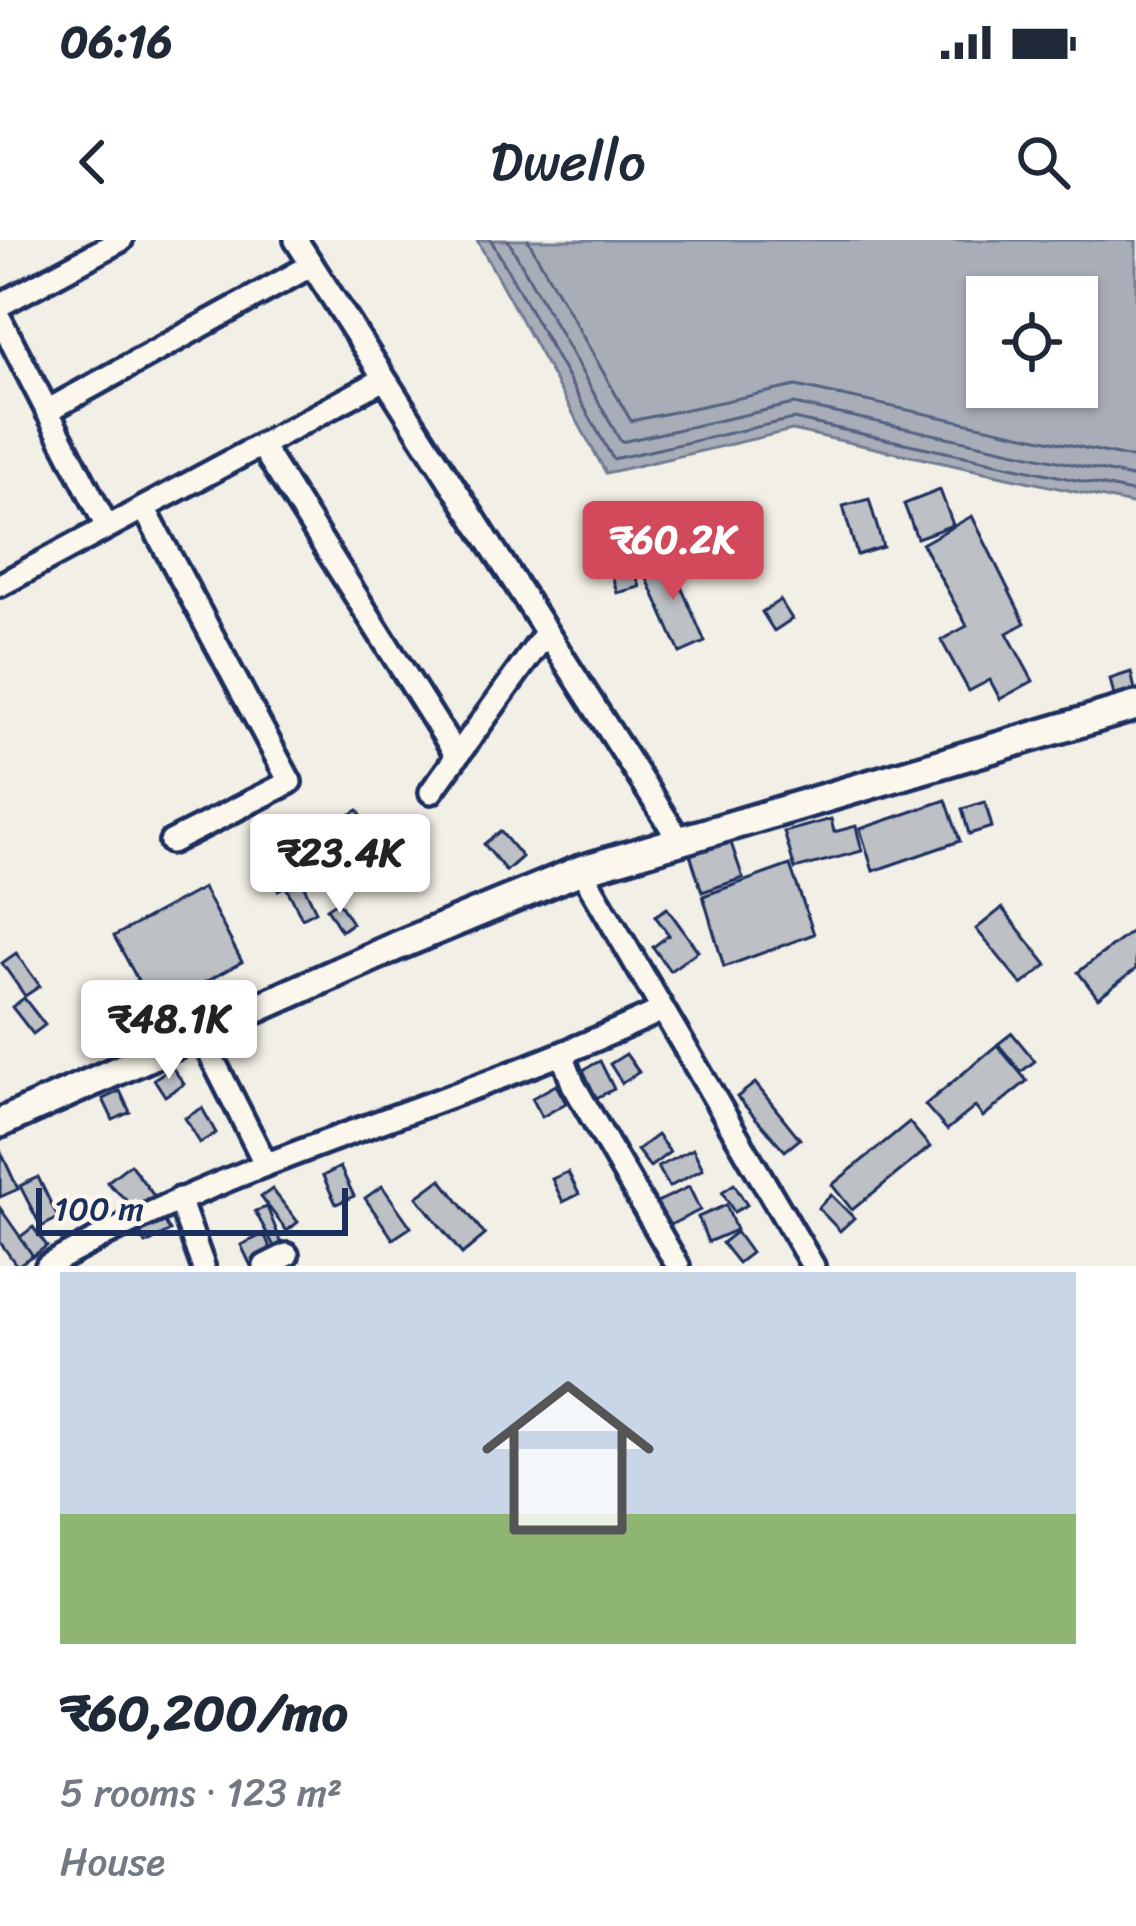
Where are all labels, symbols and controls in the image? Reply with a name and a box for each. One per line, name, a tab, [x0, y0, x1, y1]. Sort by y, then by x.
text: 06:16	[60, 2, 172, 82]
text: Dwello	[490, 114, 646, 210]
icon: back	[60, 129, 126, 195]
icon: search	[1010, 129, 1076, 195]
map controls	[966, 276, 1098, 408]
button: locate	[966, 276, 1098, 408]
pin: ₹60.2K	[575, 501, 771, 603]
text: ₹60.2K	[610, 505, 736, 574]
pin: ₹23.4K	[242, 814, 438, 916]
text: ₹23.4K	[277, 818, 403, 887]
pin: ₹48.1K	[71, 980, 267, 1082]
text: ₹48.1K	[108, 984, 230, 1053]
text: 100 m	[54, 1180, 144, 1238]
scale bar	[36, 1182, 348, 1235]
icon: home	[460, 1350, 676, 1566]
text: ₹60,200/mo	[60, 1668, 348, 1758]
text: 5 rooms · 123 m²	[60, 1758, 342, 1827]
text: House	[60, 1827, 165, 1896]

